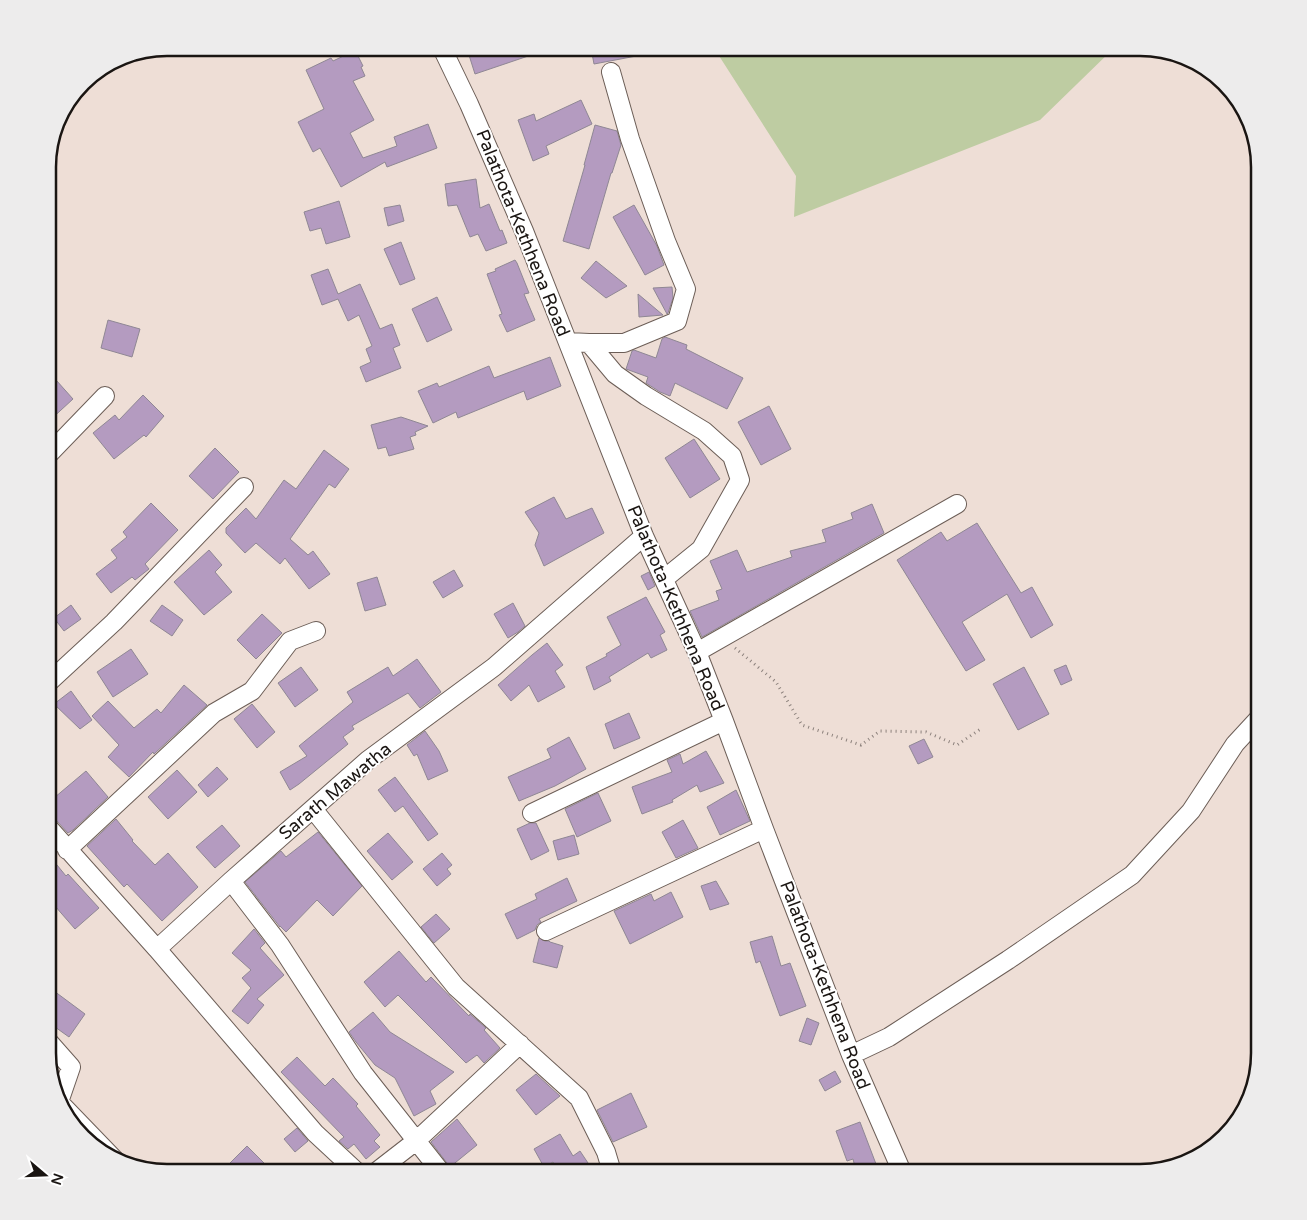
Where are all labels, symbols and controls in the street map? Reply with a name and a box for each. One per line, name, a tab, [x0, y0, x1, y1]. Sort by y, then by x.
street label: Palathota-Kethhena Road	[471, 126, 575, 340]
street label: Palathota-Kethhena Road	[623, 502, 729, 714]
street label: Sarath Mawatha	[274, 738, 396, 844]
street label: Palathota-Kethhena Road	[775, 878, 875, 1092]
north arrow	[20, 1150, 70, 1200]
text: N	[47, 1171, 67, 1187]

